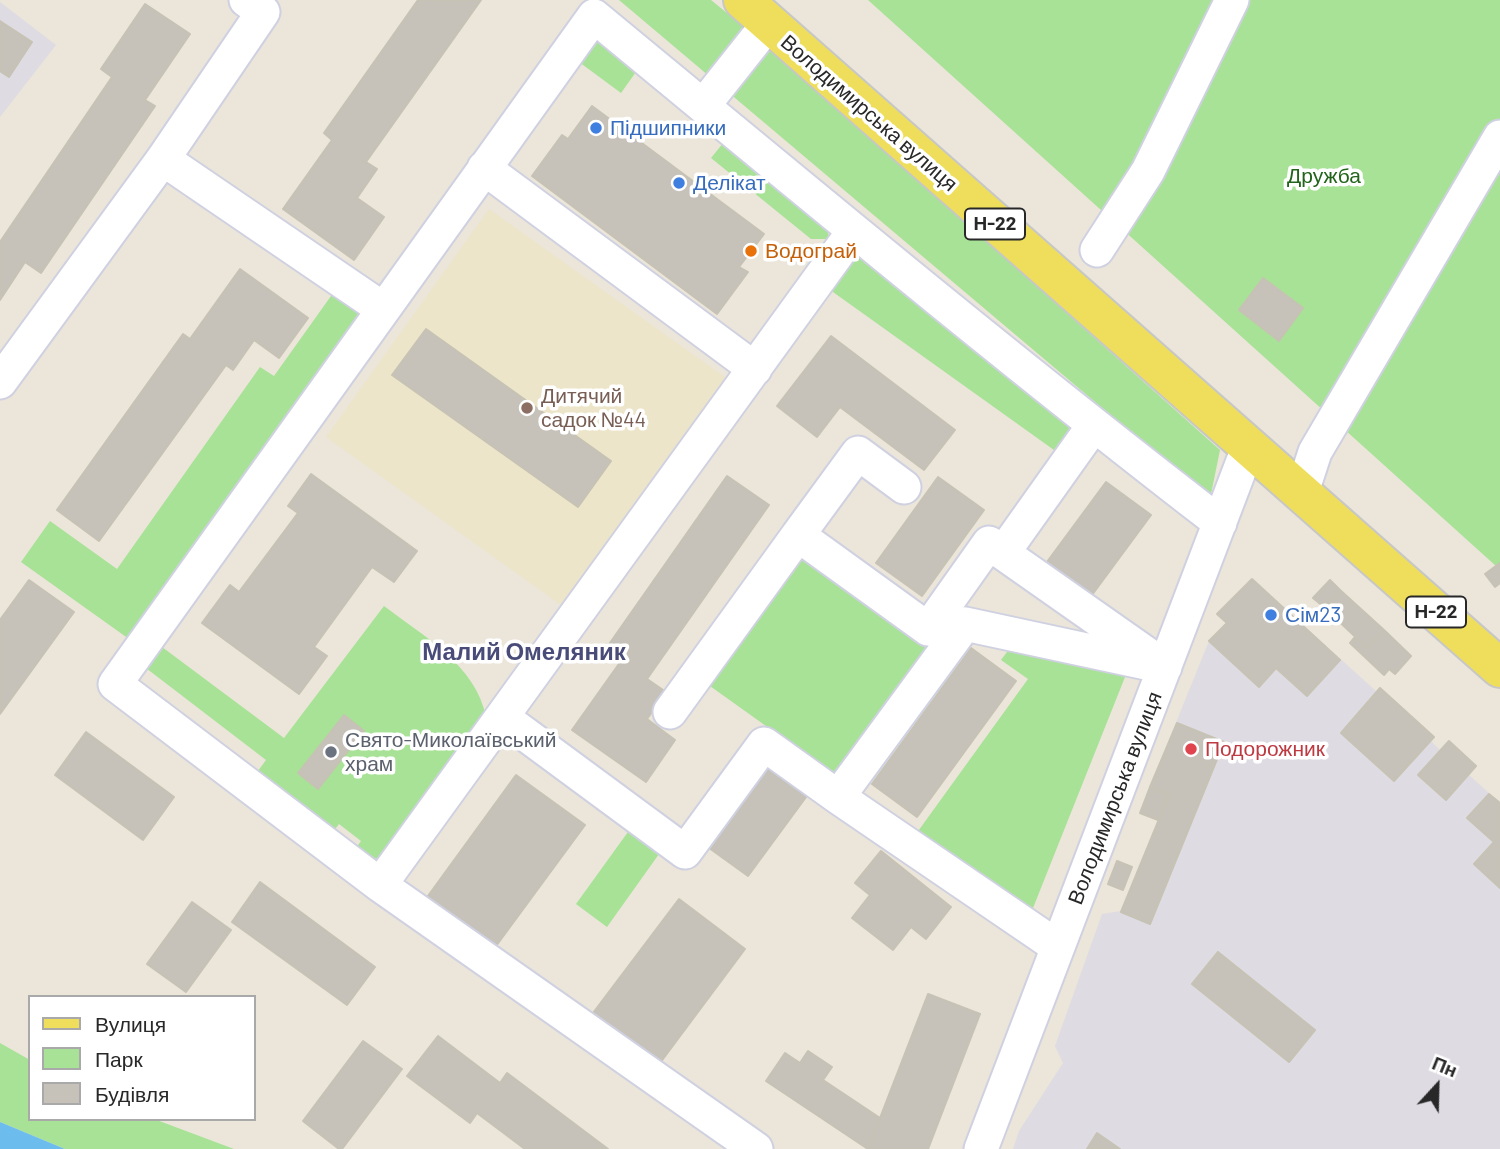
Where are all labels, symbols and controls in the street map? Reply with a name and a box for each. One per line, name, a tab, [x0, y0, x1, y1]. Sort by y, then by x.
street label: Володимирська вулиця	[776, 29, 962, 197]
place label: Підшипники	[610, 115, 726, 141]
marker: Підшипники	[588, 120, 604, 136]
park label: Дружба	[1287, 163, 1361, 189]
place label: Делікат	[693, 170, 766, 196]
marker: Делікат	[671, 175, 687, 191]
road number: Н-22	[965, 208, 1025, 240]
place label: Водограй	[765, 238, 857, 264]
marker: Водограй	[743, 243, 759, 259]
place label: Дитячий садок №44	[541, 383, 646, 433]
marker: Дитячий садок №44	[519, 400, 535, 416]
road number: Н-22	[1406, 596, 1466, 628]
place label: Сім23	[1285, 602, 1341, 628]
marker: Сім23	[1263, 607, 1279, 623]
district label: Малий Омеляник	[422, 638, 626, 666]
street label: Володимирська вулиця	[1063, 688, 1167, 908]
place label: Свято-Миколаївський храм	[345, 727, 556, 777]
place label: Подорожник	[1205, 736, 1325, 762]
marker: Подорожник	[1183, 741, 1199, 757]
marker: Свято-Миколаївський храм	[323, 744, 339, 760]
legend	[28, 995, 256, 1121]
text: Вулиця	[95, 1011, 166, 1036]
text: Парк	[95, 1046, 143, 1071]
north arrow	[1402, 1051, 1472, 1121]
text: Пн	[1429, 1051, 1461, 1081]
text: Будівля	[95, 1081, 169, 1106]

